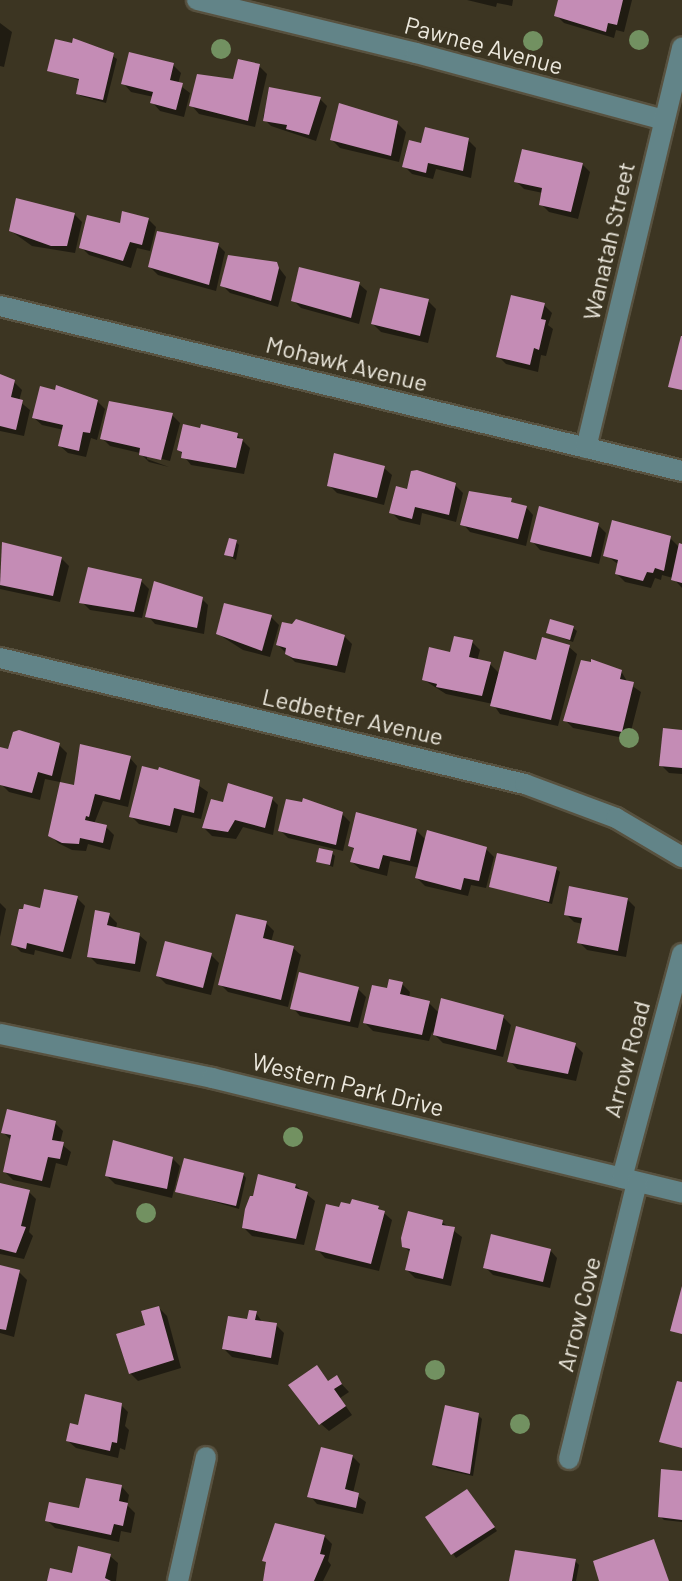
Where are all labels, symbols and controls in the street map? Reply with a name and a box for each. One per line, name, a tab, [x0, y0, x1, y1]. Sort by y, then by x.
street label: Pawnee Avenue	[402, 10, 566, 80]
street label: Wanatah Street	[576, 159, 640, 323]
street label: Mohawk Avenue	[263, 329, 431, 397]
street label: Ledbetter Avenue	[260, 681, 446, 751]
street label: Arrow Road	[597, 997, 655, 1121]
street label: Western Park Drive	[249, 1046, 447, 1122]
street label: Arrow Cove	[550, 1253, 606, 1375]

